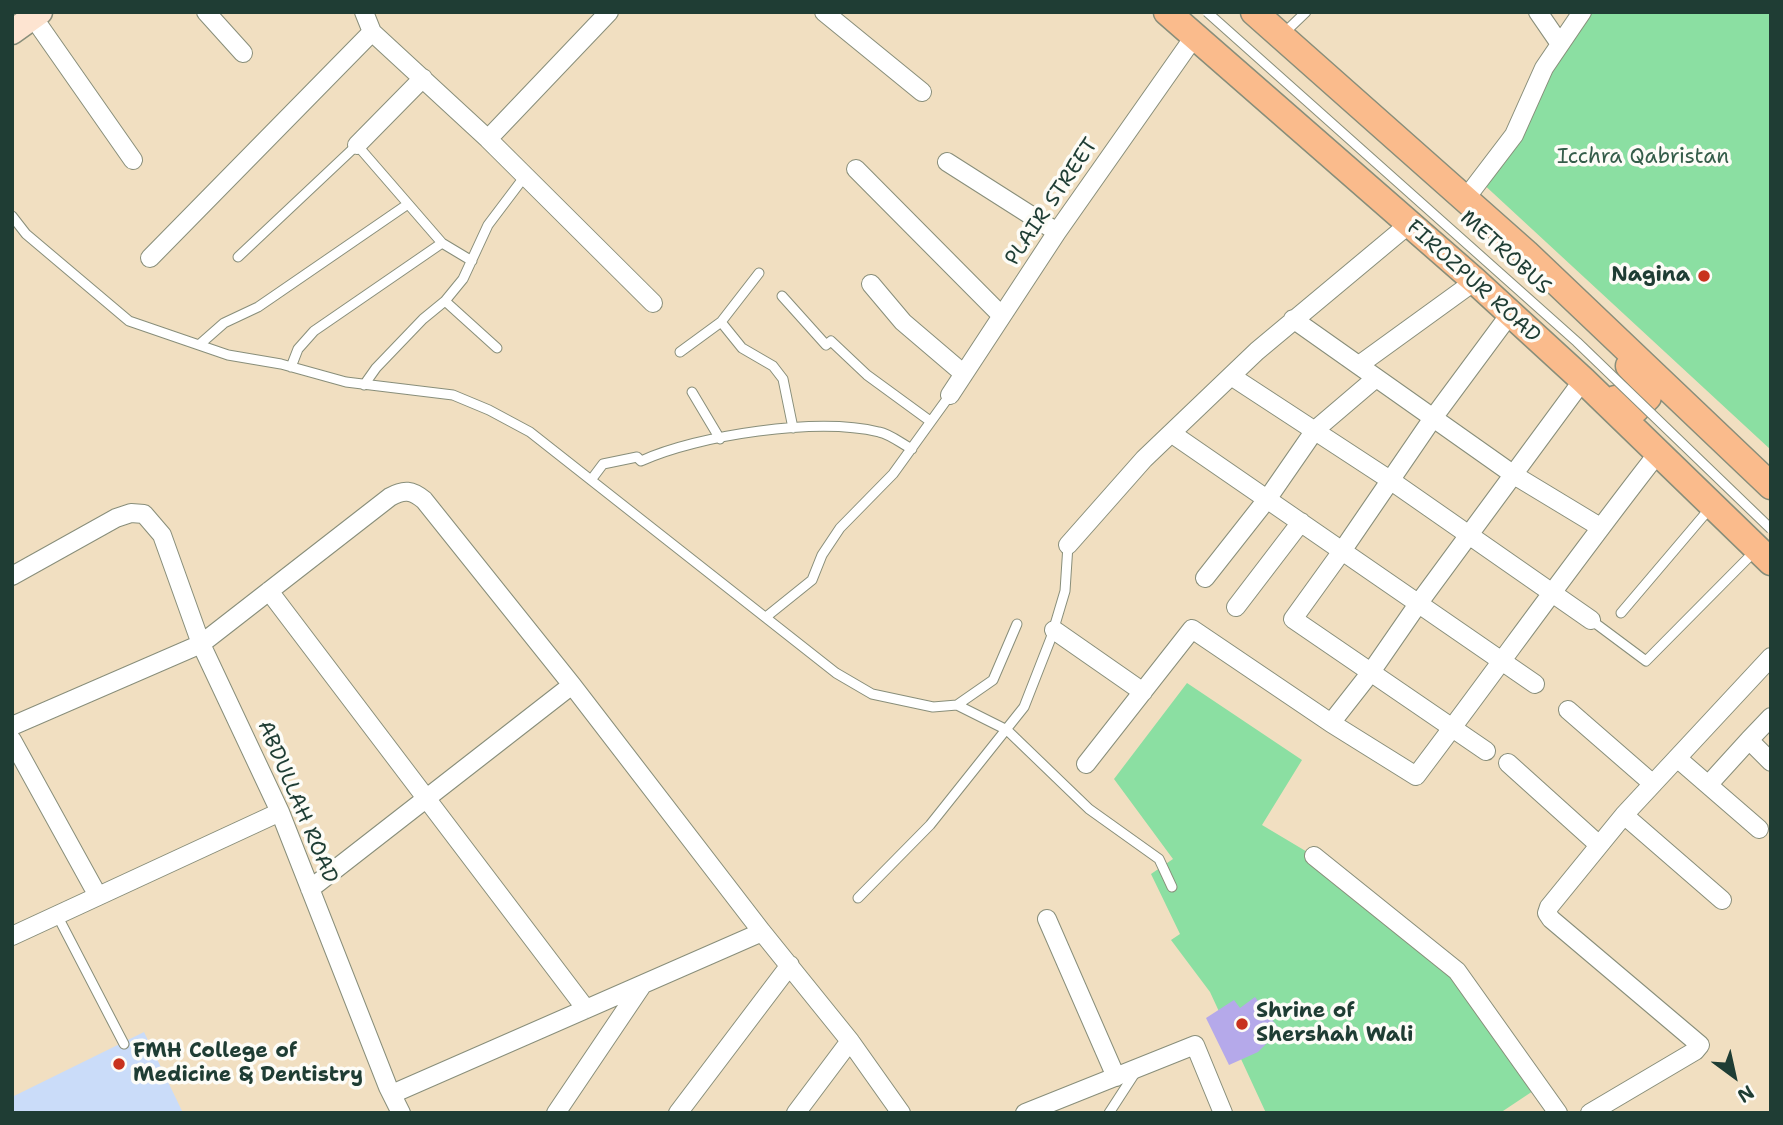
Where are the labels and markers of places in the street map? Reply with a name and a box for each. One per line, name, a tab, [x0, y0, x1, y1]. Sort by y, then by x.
place label: Nagina	[1611, 263, 1690, 289]
marker: Nagina	[1696, 268, 1712, 284]
place label: Shrine of Shershah Wali	[1256, 999, 1414, 1049]
marker: Shrine of Shershah Wali	[1234, 1016, 1250, 1032]
place label: FMH College of Medicine & Dentistry	[133, 1039, 363, 1089]
marker: FMH College of Medicine & Dentistry	[111, 1056, 127, 1072]

